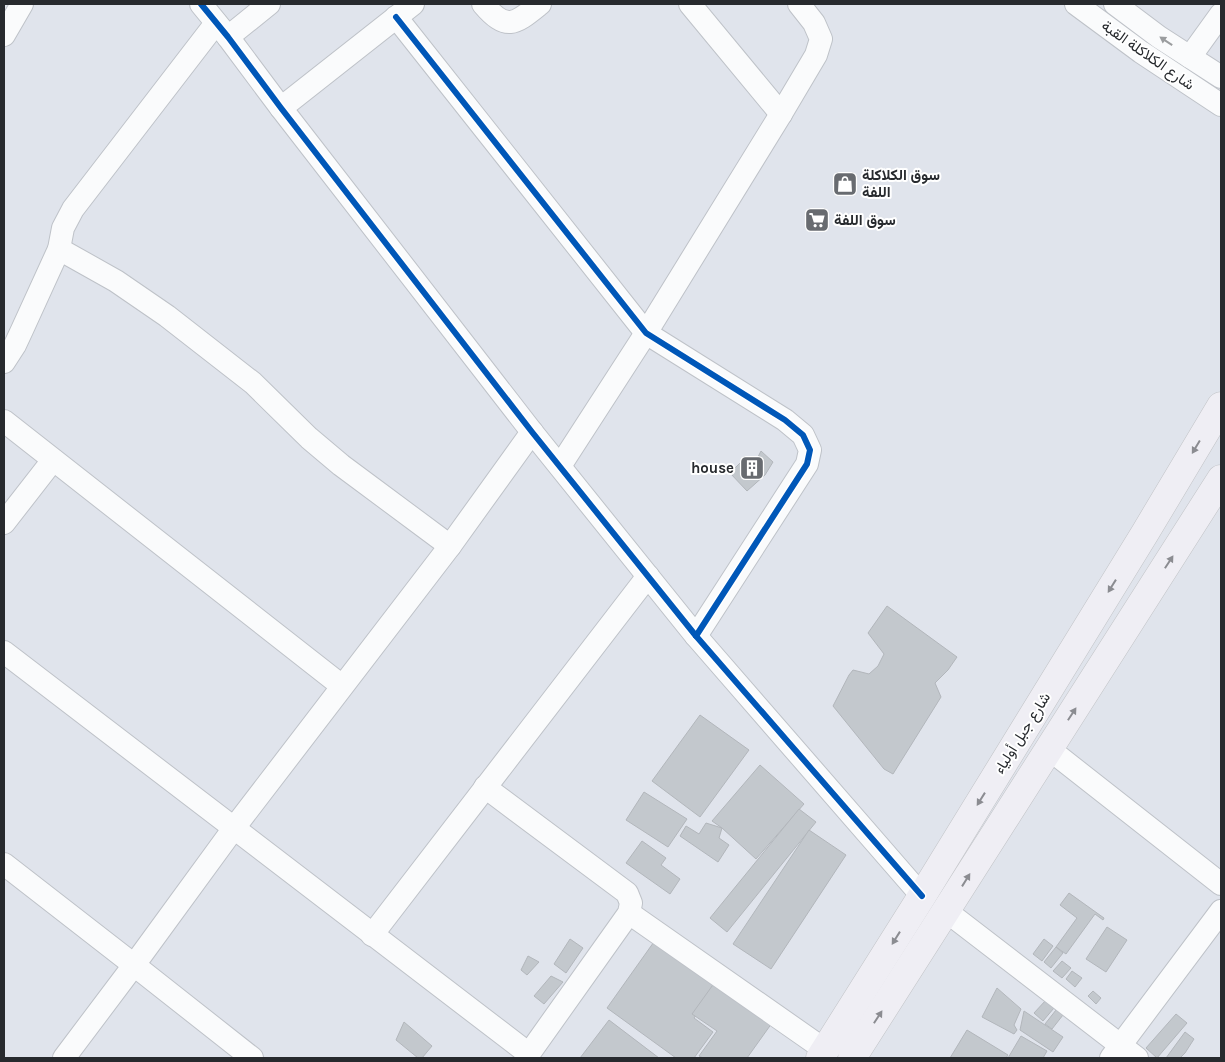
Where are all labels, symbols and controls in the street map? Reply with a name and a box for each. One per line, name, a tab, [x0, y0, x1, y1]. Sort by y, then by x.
street label: شارع الكلاكلة القبة	[1097, 16, 1198, 95]
one-way arrow	[1159, 36, 1173, 46]
place label: سوق الكلاكلة اللفة	[862, 166, 940, 201]
shop icon: سوق الكلاكلة اللفة	[832, 171, 858, 197]
supermarket icon: سوق اللفة	[804, 207, 830, 233]
place label: سوق اللفة	[834, 211, 896, 229]
one-way arrow	[1192, 441, 1201, 454]
building icon: house	[739, 455, 765, 481]
place label: house	[691, 459, 734, 477]
one-way arrow	[1164, 555, 1173, 569]
one-way arrow	[1107, 580, 1117, 593]
street label: شارع جبل أولياء	[990, 689, 1056, 778]
one-way arrow	[1067, 707, 1076, 720]
one-way arrow	[977, 793, 986, 806]
one-way arrow	[961, 874, 970, 887]
one-way arrow	[891, 931, 900, 944]
one-way arrow	[873, 1011, 883, 1024]

